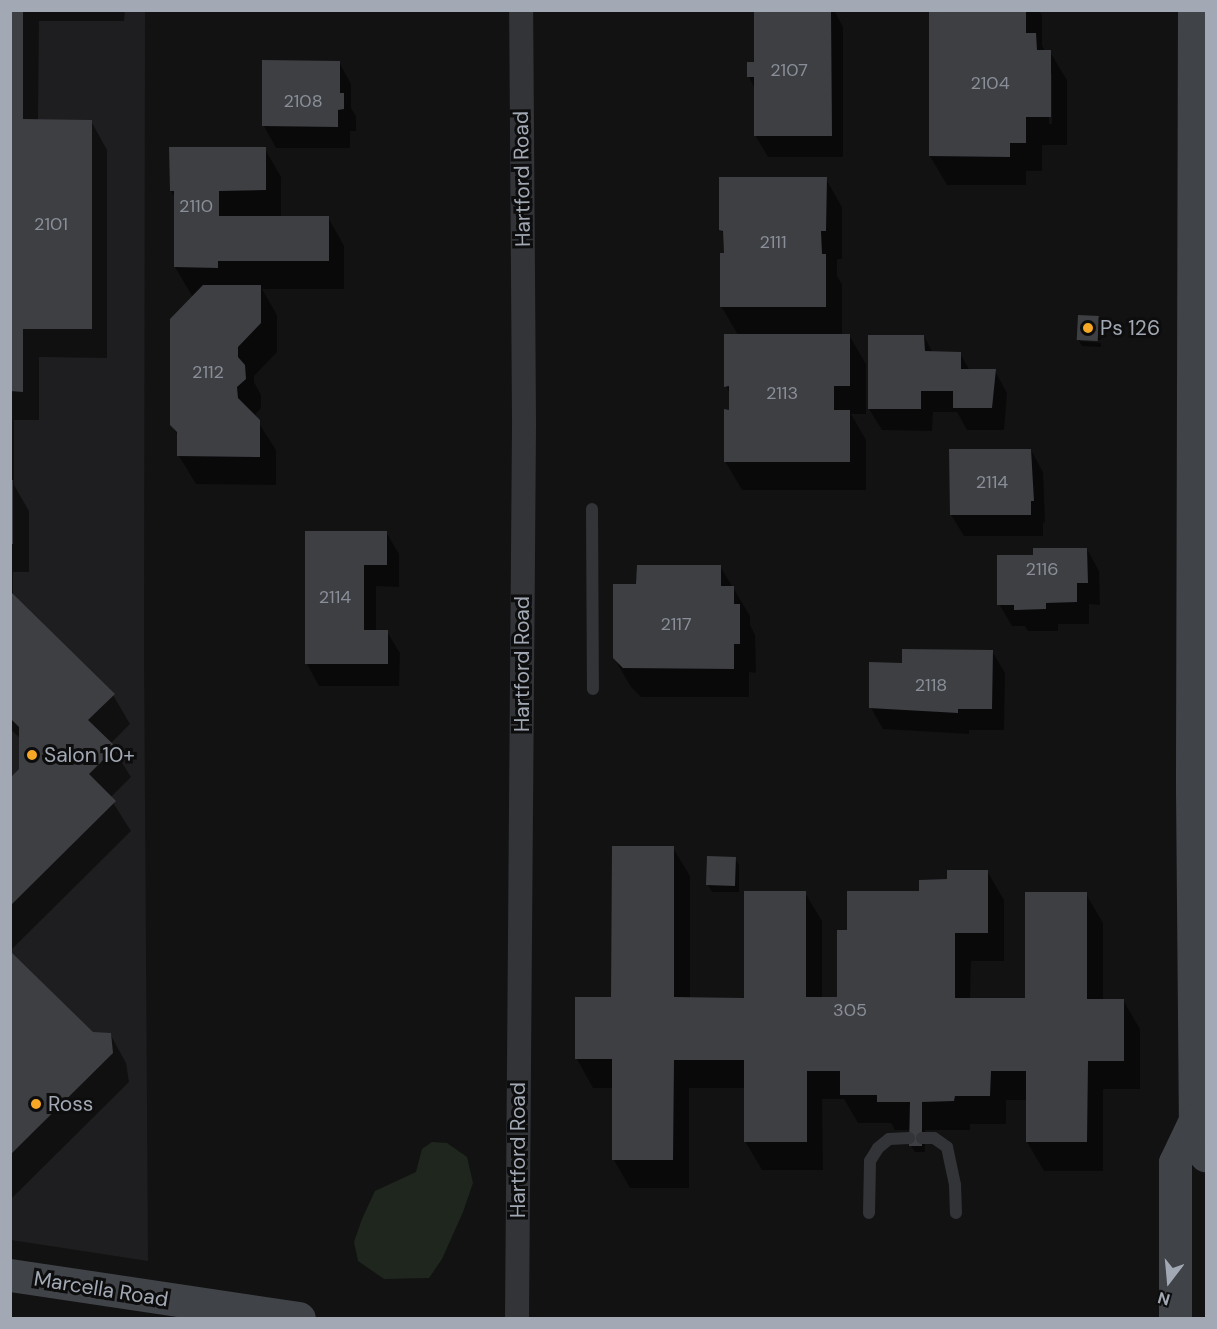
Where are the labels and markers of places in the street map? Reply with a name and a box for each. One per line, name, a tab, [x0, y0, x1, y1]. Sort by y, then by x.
place label: Ps 126	[1100, 315, 1160, 341]
marker: Ps 126	[1081, 321, 1095, 335]
place label: Salon 10+	[44, 742, 135, 768]
marker: Salon 10+	[25, 748, 39, 762]
place label: Ross	[48, 1091, 93, 1117]
marker: Ross	[29, 1097, 43, 1111]

